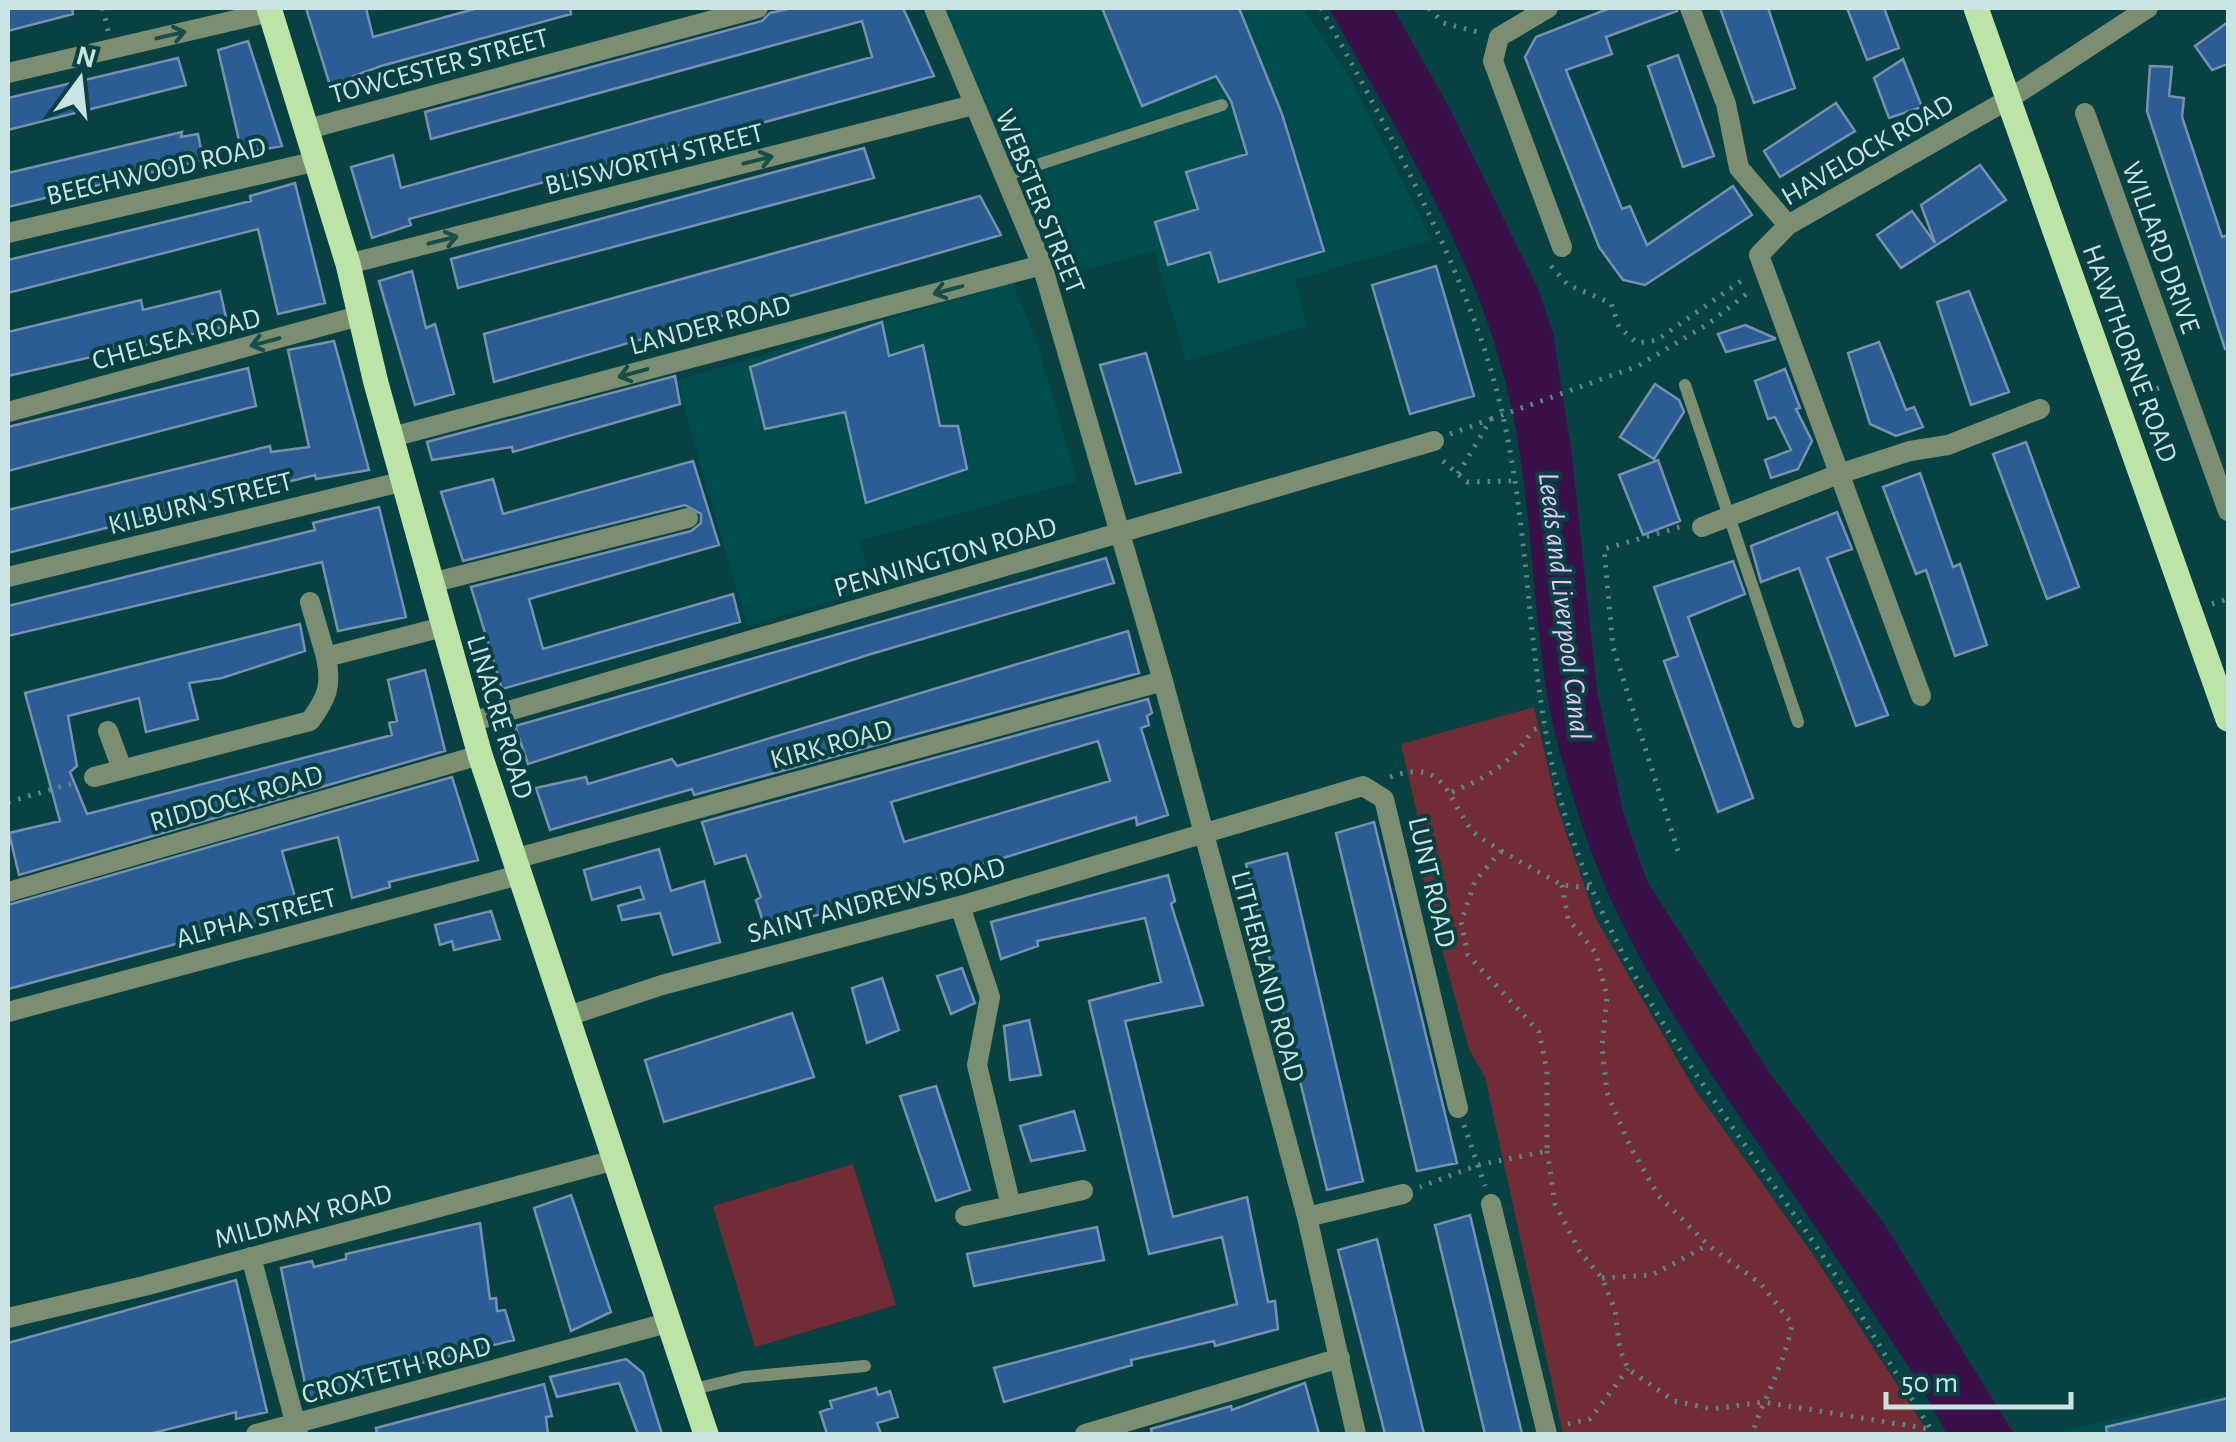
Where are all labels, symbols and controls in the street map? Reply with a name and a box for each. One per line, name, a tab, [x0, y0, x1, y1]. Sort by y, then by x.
street label: TOWCESTER STREET	[327, 24, 552, 110]
one-way arrow	[154, 25, 186, 43]
north arrow	[30, 30, 130, 130]
text: N	[73, 42, 99, 74]
street label: HAVELOCK ROAD	[1777, 90, 1959, 211]
street label: WEBSTER STREET	[989, 105, 1089, 298]
street label: BLISWORTH STREET	[542, 119, 767, 201]
street label: BEECHWOOD ROAD	[44, 133, 269, 211]
one-way arrow	[741, 150, 773, 168]
street label: WILLARD DRIVE	[2116, 158, 2204, 337]
one-way arrow	[426, 230, 458, 248]
street label: HAWTHORNE ROAD	[2077, 241, 2182, 466]
one-way arrow	[933, 282, 965, 300]
street label: LANDER ROAD	[627, 291, 794, 361]
street label: CHELSEA ROAD	[89, 304, 264, 376]
one-way arrow	[249, 334, 281, 352]
one-way arrow	[618, 364, 649, 383]
street label: KILBURN STREET	[105, 467, 296, 540]
water label: Leeds and Liverpool Canal	[1533, 471, 1595, 742]
street label: PENNINGTON ROAD	[831, 513, 1060, 603]
street label: LINACRE ROAD	[461, 633, 537, 803]
street label: KIRK ROAD	[767, 715, 896, 775]
street label: RIDDOCK ROAD	[147, 761, 326, 837]
street label: LUNT ROAD	[1402, 814, 1460, 950]
street label: SAINT ANDREWS ROAD	[745, 853, 1008, 949]
street label: LITHERLAND ROAD	[1225, 868, 1309, 1085]
street label: ALPHA STREET	[173, 884, 340, 954]
street label: MILDMAY ROAD	[212, 1180, 395, 1254]
street label: CROXTETH ROAD	[299, 1332, 494, 1410]
scale bar	[1886, 1347, 2071, 1409]
text: 50 m	[1901, 1368, 1958, 1398]

